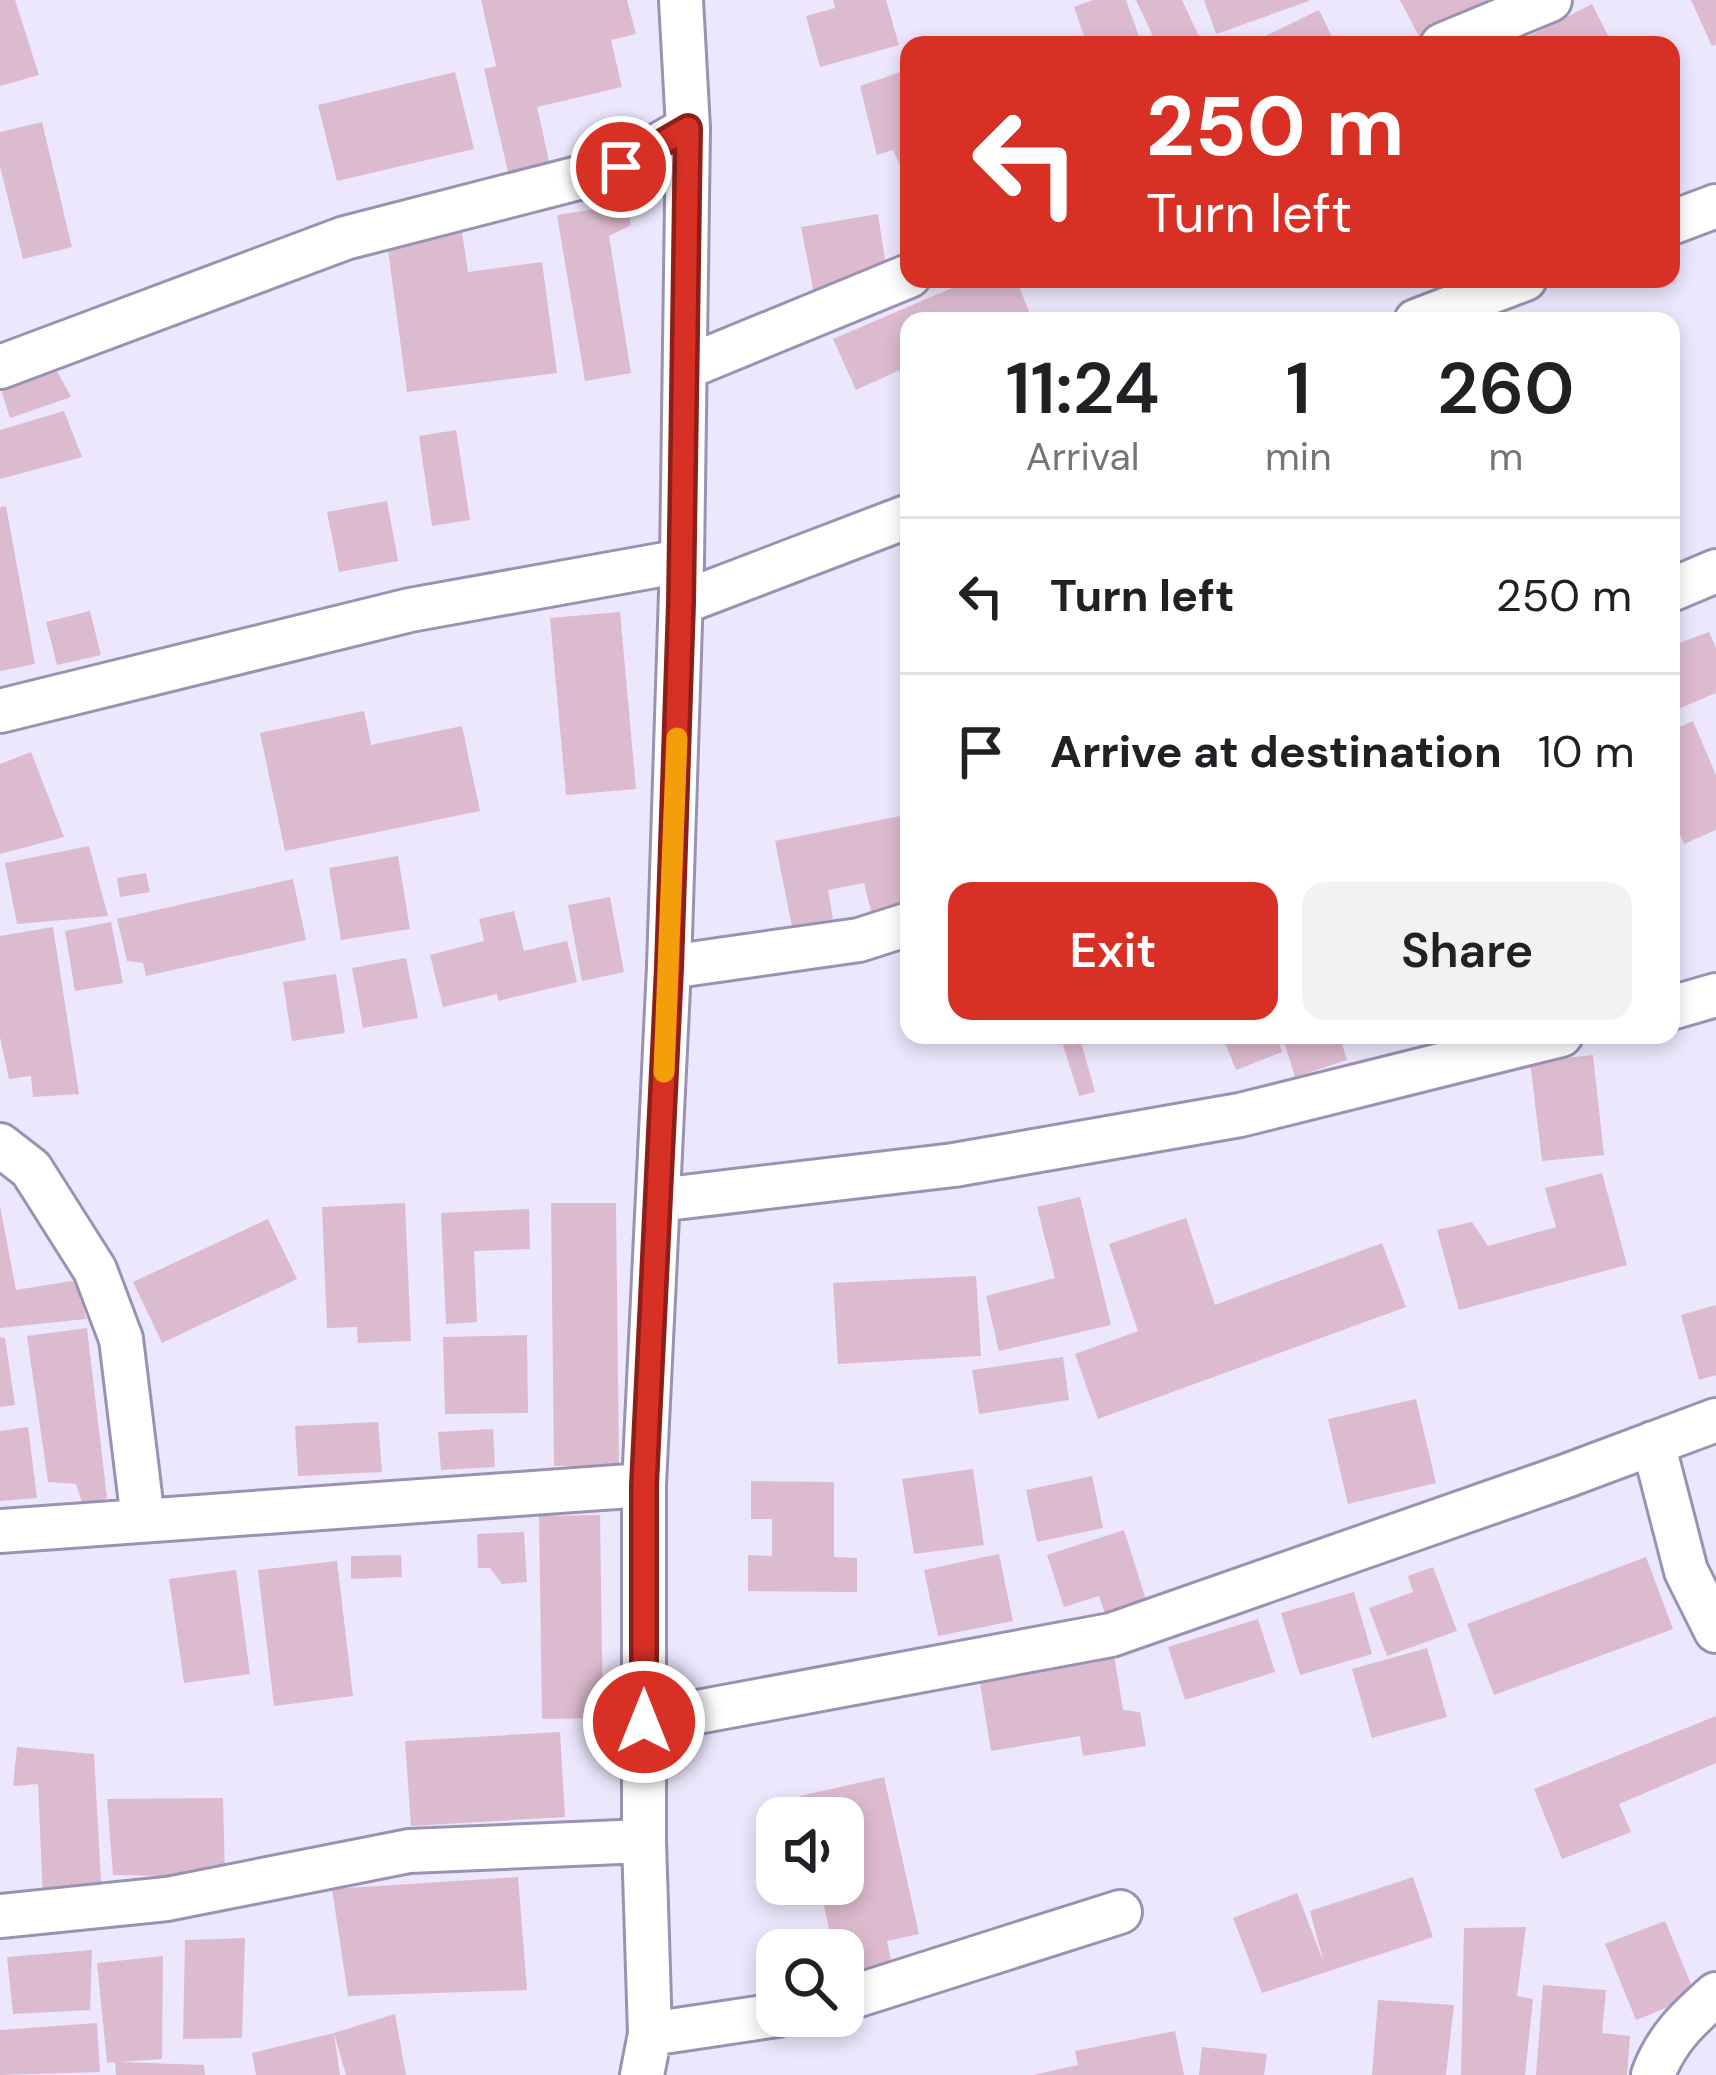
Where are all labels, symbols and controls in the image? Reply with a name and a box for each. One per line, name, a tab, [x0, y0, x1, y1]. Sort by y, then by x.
text: 250 m	[1146, 72, 1405, 181]
icon: left	[948, 84, 1104, 240]
pin	[570, 116, 672, 218]
icon: arrive	[588, 134, 654, 200]
text: Turn left	[1146, 178, 1352, 249]
text: 11:24	[1006, 342, 1160, 435]
text: 1	[1286, 342, 1311, 435]
text: 260	[1437, 342, 1574, 435]
text: Arrival	[1026, 431, 1139, 482]
text: min	[1265, 431, 1332, 482]
text: m	[1488, 431, 1523, 482]
icon: left	[948, 563, 1014, 629]
text: Turn left	[1050, 566, 1234, 625]
text: 250 m	[1496, 566, 1632, 625]
icon: arrive	[948, 719, 1014, 785]
text: Arrive at destination	[1050, 722, 1502, 781]
text: 10 m	[1538, 722, 1635, 781]
button: Exit	[948, 882, 1278, 1020]
button: Share	[1302, 882, 1632, 1020]
position arrow	[581, 1659, 707, 1785]
map controls	[756, 1797, 864, 2037]
button: sound	[756, 1797, 864, 1905]
button: search	[756, 1929, 864, 2037]

